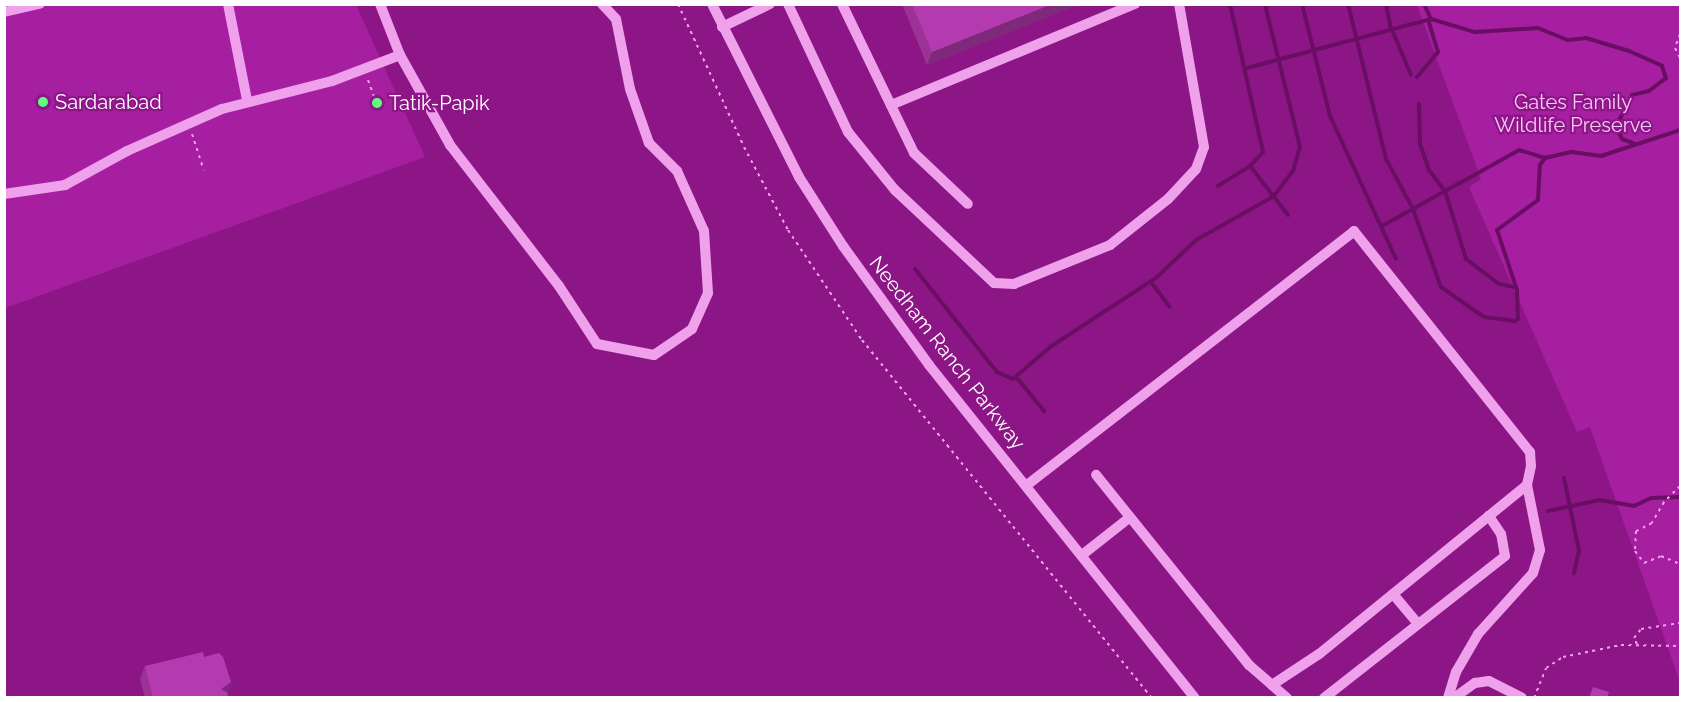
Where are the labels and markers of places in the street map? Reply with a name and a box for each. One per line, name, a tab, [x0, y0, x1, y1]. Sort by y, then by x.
place label: Sardarabad	[55, 90, 162, 114]
place label: Tatik-Papik	[389, 91, 490, 115]
marker: Sardarabad	[36, 95, 50, 109]
marker: Tatik-Papik	[370, 96, 384, 110]

